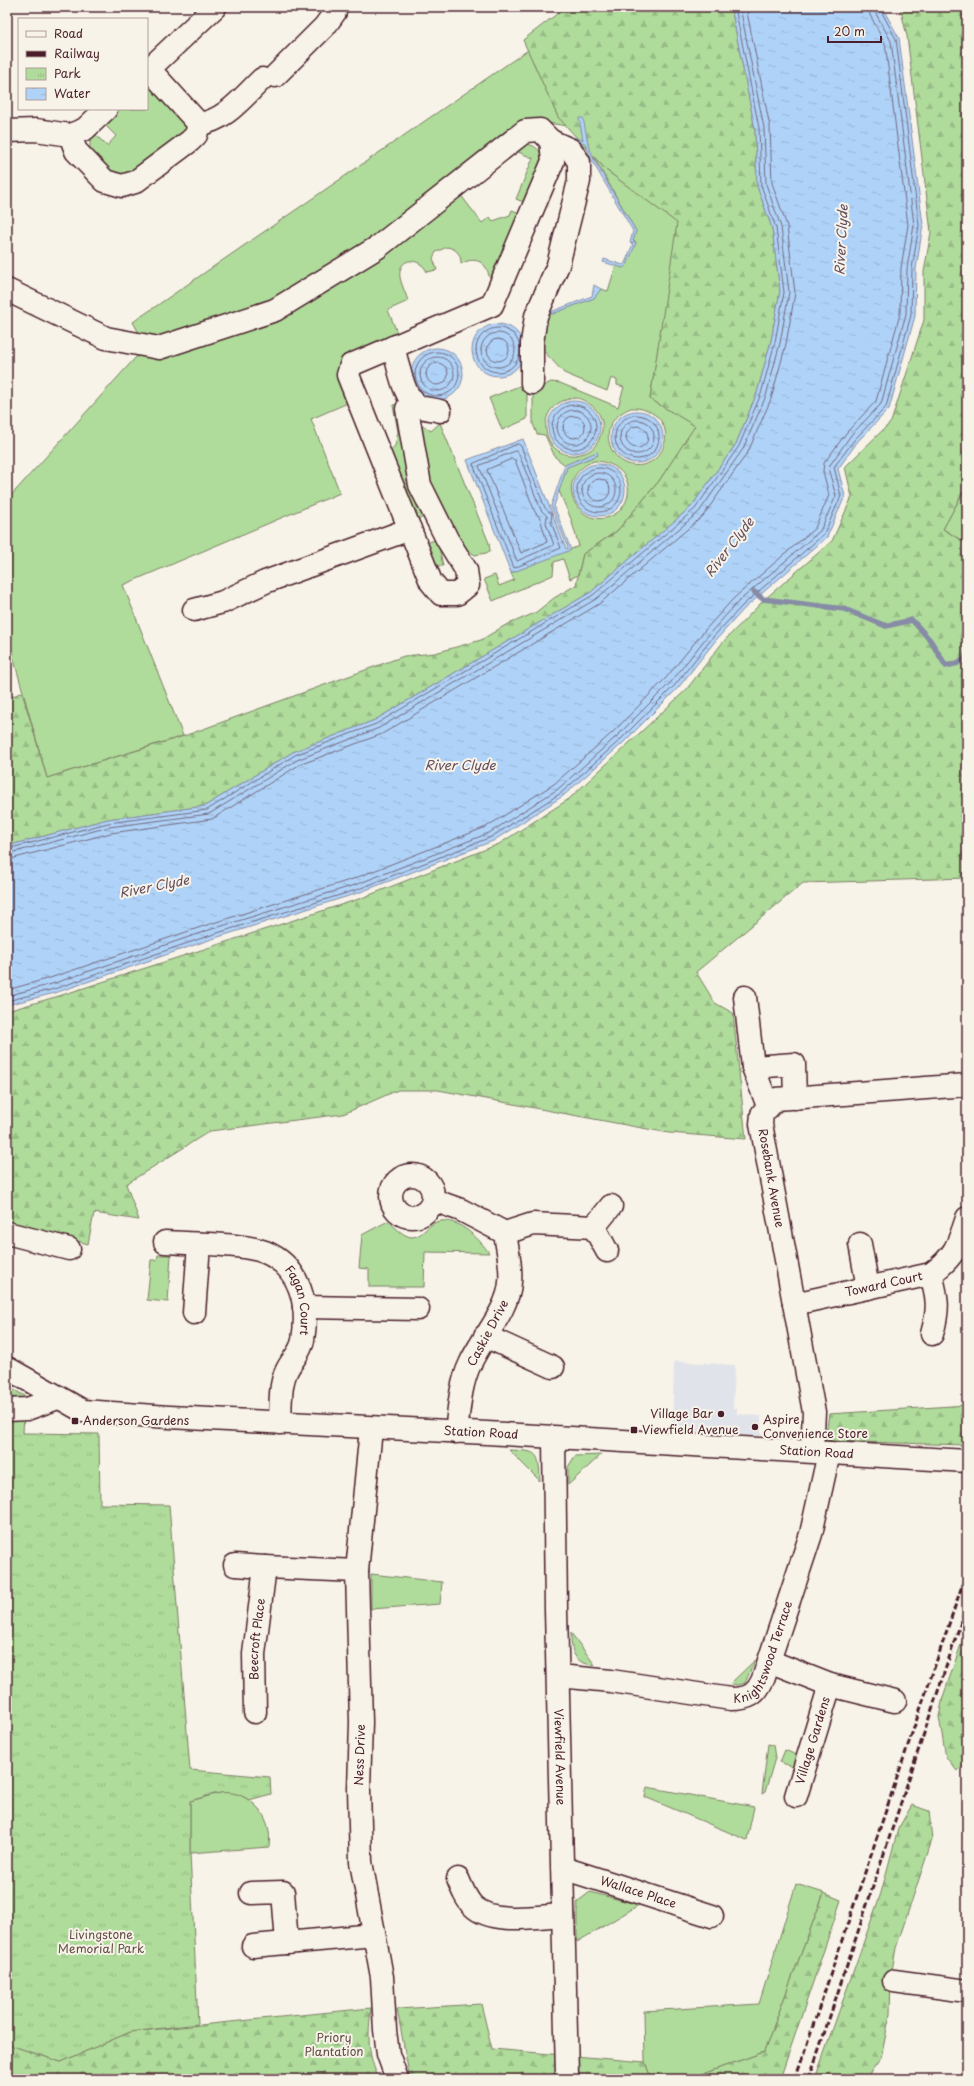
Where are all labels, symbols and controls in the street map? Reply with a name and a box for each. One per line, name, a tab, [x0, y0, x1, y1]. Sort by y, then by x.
legend	[18, 18, 148, 110]
scale bar	[828, 18, 881, 44]
text: 20 m	[834, 22, 865, 40]
text: Road	[54, 24, 83, 42]
text: Railway	[54, 44, 100, 62]
text: Park	[54, 64, 81, 82]
text: Water	[54, 84, 91, 102]
water label: River Clyde	[829, 203, 852, 276]
water label: River Clyde	[699, 512, 759, 580]
water label: River Clyde	[425, 755, 496, 774]
water label: River Clyde	[117, 869, 192, 902]
street label: Rosebank Avenue	[754, 1127, 790, 1229]
street label: Fagan Court	[281, 1261, 315, 1337]
street label: Toward Court	[843, 1266, 924, 1301]
street label: Caskie Drive	[462, 1296, 512, 1369]
place label: Village Bar	[650, 1404, 714, 1422]
marker: Village Bar	[716, 1409, 726, 1419]
place label: Aspire Convenience Store	[763, 1410, 868, 1442]
place label: Anderson Gardens	[83, 1411, 190, 1429]
marker: Anderson Gardens	[70, 1416, 80, 1426]
place label: Viewfield Avenue	[642, 1420, 739, 1438]
street label: Station Road	[443, 1421, 519, 1443]
marker: Aspire Convenience Store	[750, 1422, 760, 1432]
marker: Viewfield Avenue	[629, 1425, 639, 1435]
street label: Station Road	[779, 1440, 854, 1462]
street label: Beecroft Place	[244, 1597, 269, 1680]
street label: Knightswood Terrace	[733, 1598, 796, 1707]
street label: Village Gardens	[790, 1694, 834, 1786]
street label: Viewfield Avenue	[550, 1708, 571, 1806]
street label: Ness Drive	[349, 1724, 369, 1786]
street label: Wallace Place	[598, 1871, 679, 1912]
park label: Livingstone Memorial Park	[58, 1925, 144, 1957]
park label: Priory Plantation	[304, 2028, 364, 2060]

